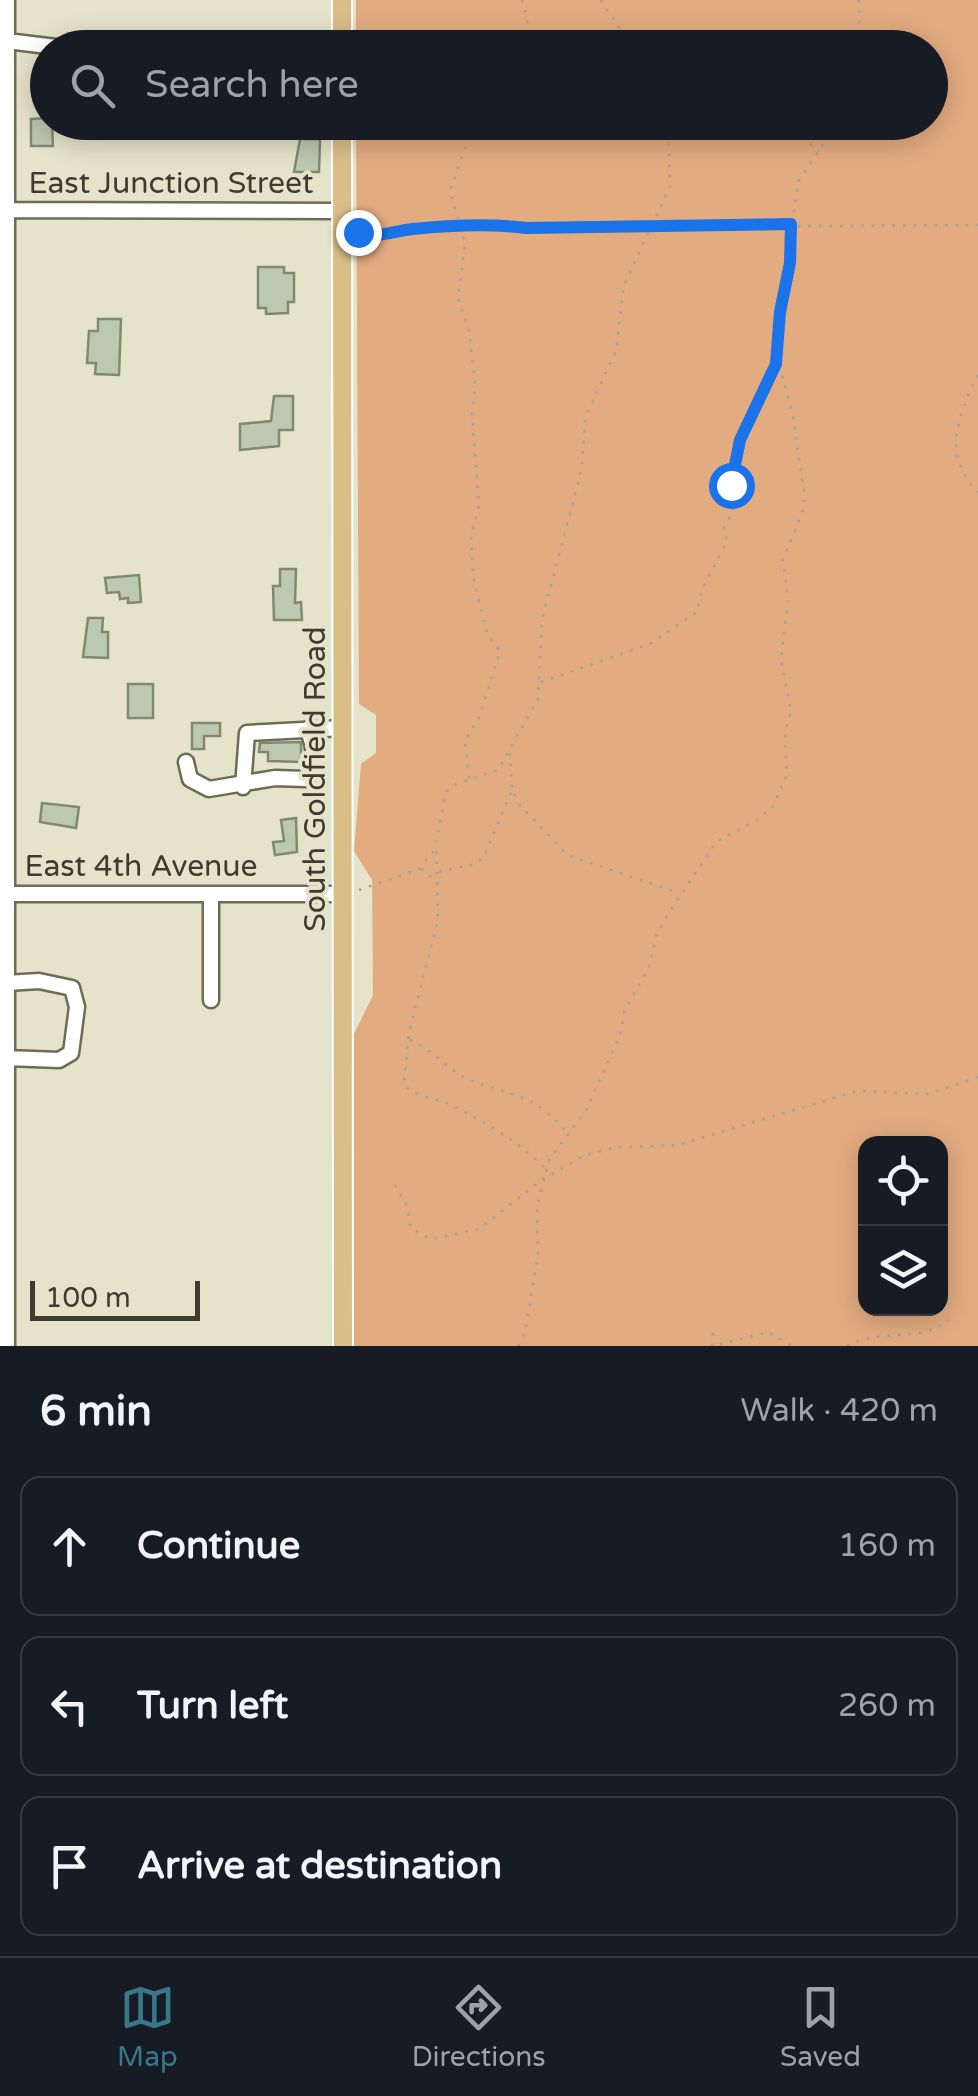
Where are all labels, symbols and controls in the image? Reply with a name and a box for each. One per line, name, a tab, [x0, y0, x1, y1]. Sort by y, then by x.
search box	[30, 30, 948, 140]
icon: search	[65, 58, 120, 113]
text: Search here	[145, 62, 359, 108]
street label: East Junction Street	[29, 165, 313, 202]
route end	[336, 210, 382, 256]
route start	[709, 463, 755, 509]
street label: South Goldfield Road	[297, 626, 334, 932]
street label: East 4th Avenue	[24, 848, 258, 885]
map controls	[858, 1136, 948, 1316]
button: locate	[858, 1136, 948, 1226]
button: layers	[858, 1226, 948, 1316]
scale bar	[30, 1276, 200, 1320]
text: 100 m	[45, 1281, 131, 1315]
text: 6 min	[40, 1386, 152, 1437]
text: Walk · 420 m	[741, 1392, 938, 1430]
icon: ahead	[42, 1519, 97, 1574]
text: Continue	[137, 1523, 300, 1569]
text: 160 m	[838, 1527, 936, 1565]
icon: left	[42, 1679, 97, 1734]
text: Turn left	[137, 1683, 288, 1729]
text: 260 m	[838, 1687, 936, 1725]
icon: arrive	[42, 1839, 97, 1894]
text: Arrive at destination	[137, 1843, 502, 1889]
tab: Map	[117, 1980, 178, 2074]
tab: Directions	[412, 1980, 546, 2074]
tab: Saved	[780, 1980, 861, 2074]

